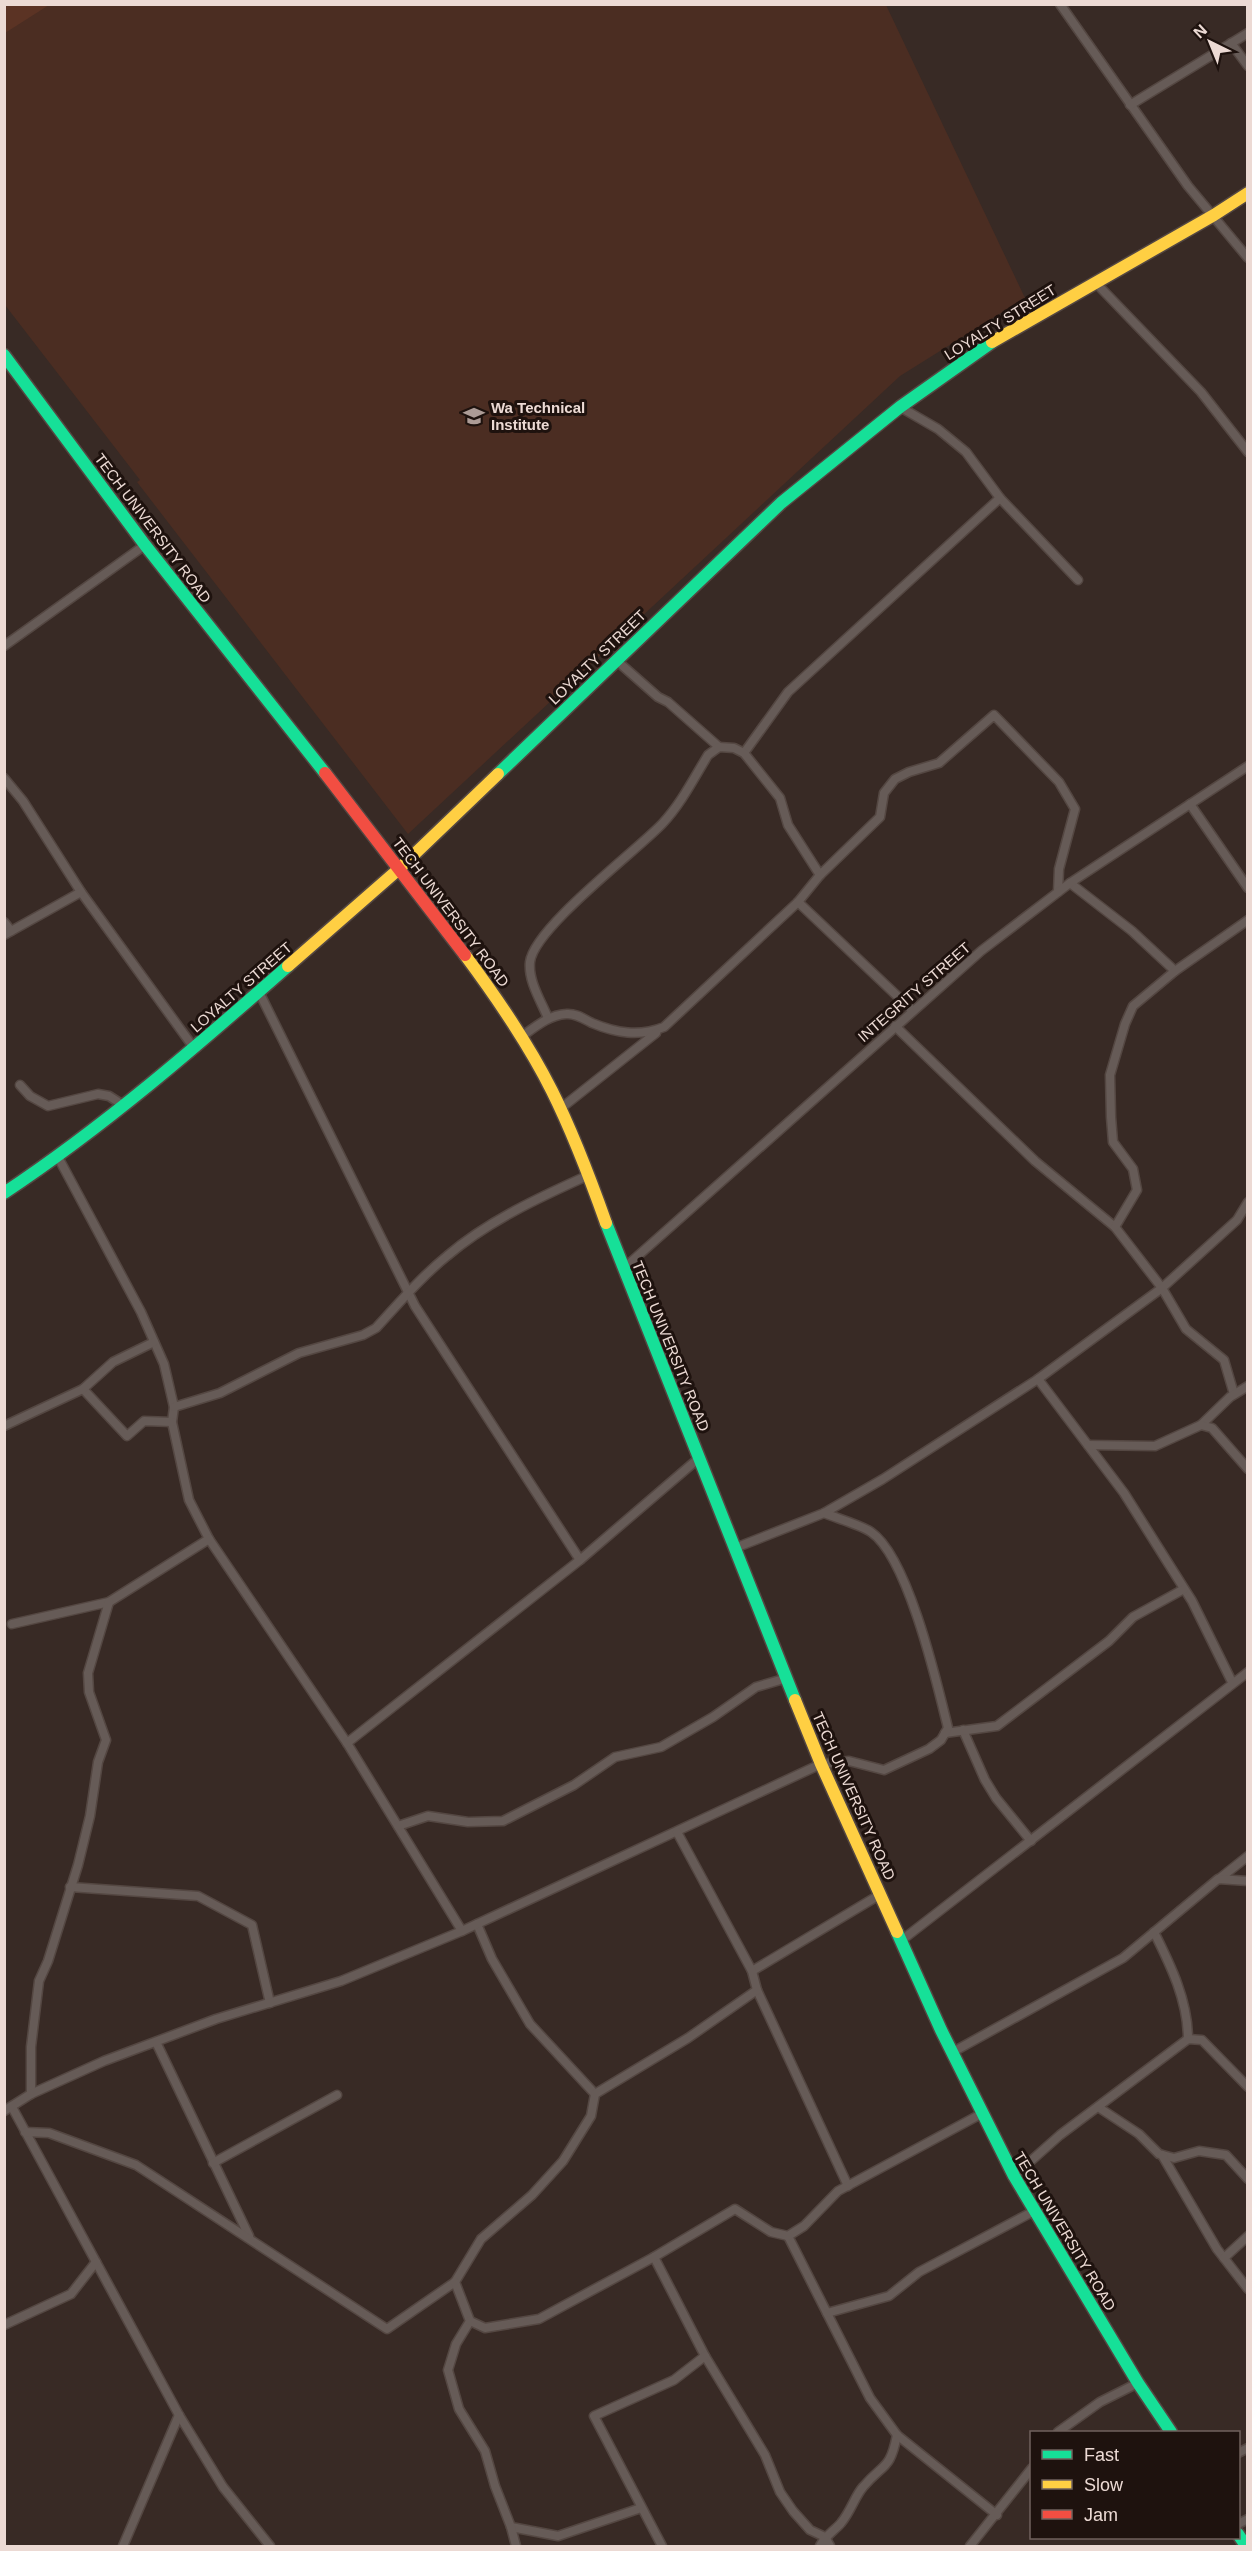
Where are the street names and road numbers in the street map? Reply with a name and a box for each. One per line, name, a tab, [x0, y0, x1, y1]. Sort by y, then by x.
street label: LOYALTY STREET	[941, 281, 1059, 363]
street label: TECH UNIVERSITY ROAD	[91, 450, 215, 606]
street label: LOYALTY STREET	[545, 606, 649, 708]
street label: TECH UNIVERSITY ROAD	[389, 834, 513, 990]
street label: LOYALTY STREET	[187, 938, 295, 1036]
street label: INTEGRITY STREET	[854, 939, 974, 1045]
street label: TECH UNIVERSITY ROAD	[629, 1258, 713, 1434]
street label: TECH UNIVERSITY ROAD	[809, 1709, 899, 1883]
street label: TECH UNIVERSITY ROAD	[1011, 2149, 1119, 2314]

